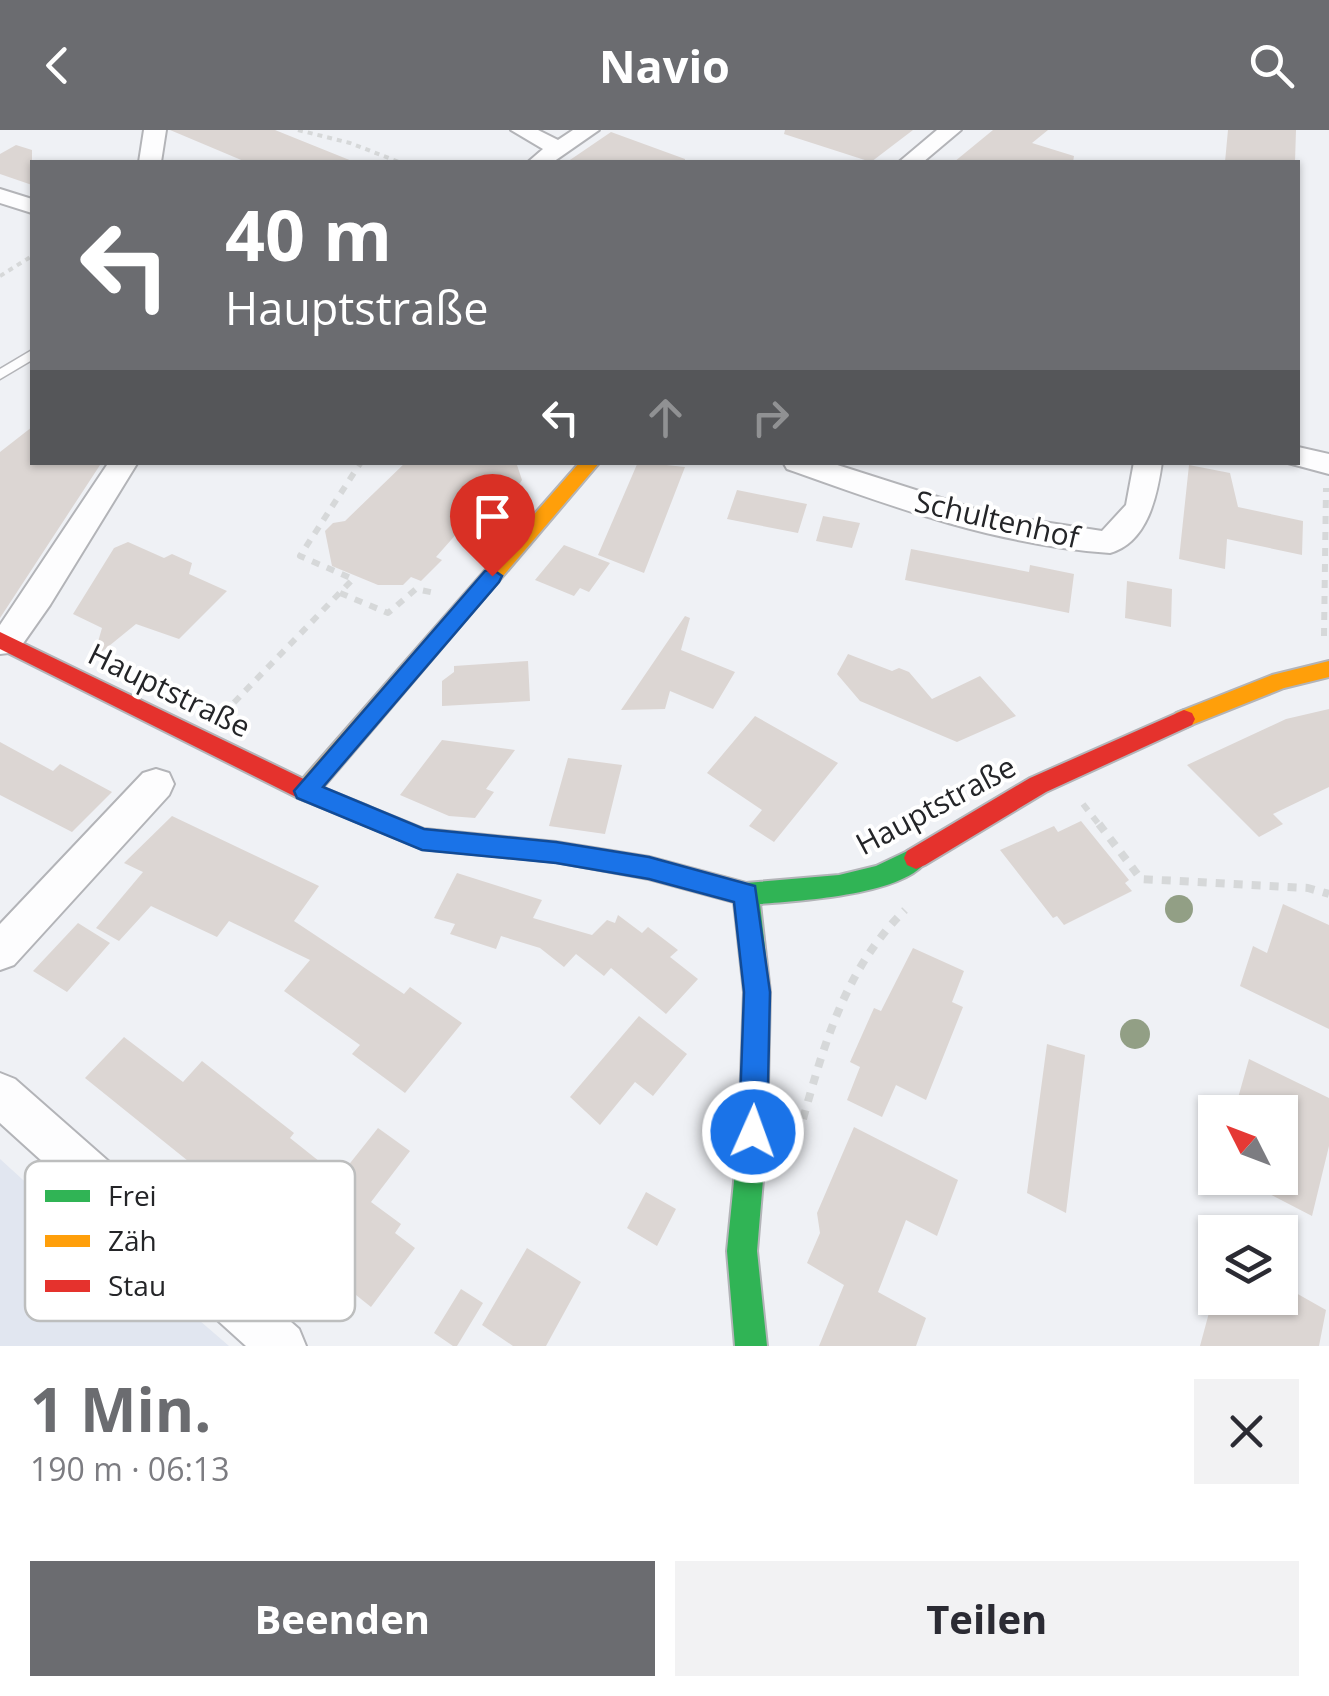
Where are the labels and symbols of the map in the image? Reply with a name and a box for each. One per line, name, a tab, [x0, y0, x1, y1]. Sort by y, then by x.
pin	[450, 474, 535, 577]
street label: Schultenhof	[911, 480, 1085, 558]
street label: Hauptstraße	[82, 633, 258, 747]
street label: Hauptstraße	[848, 745, 1022, 864]
position arrow	[701, 1080, 805, 1184]
north arrow	[1198, 1095, 1298, 1195]
legend	[25, 1161, 355, 1321]
text: Frei	[108, 1176, 157, 1214]
text: Zäh	[108, 1221, 157, 1259]
text: Stau	[108, 1266, 166, 1304]

